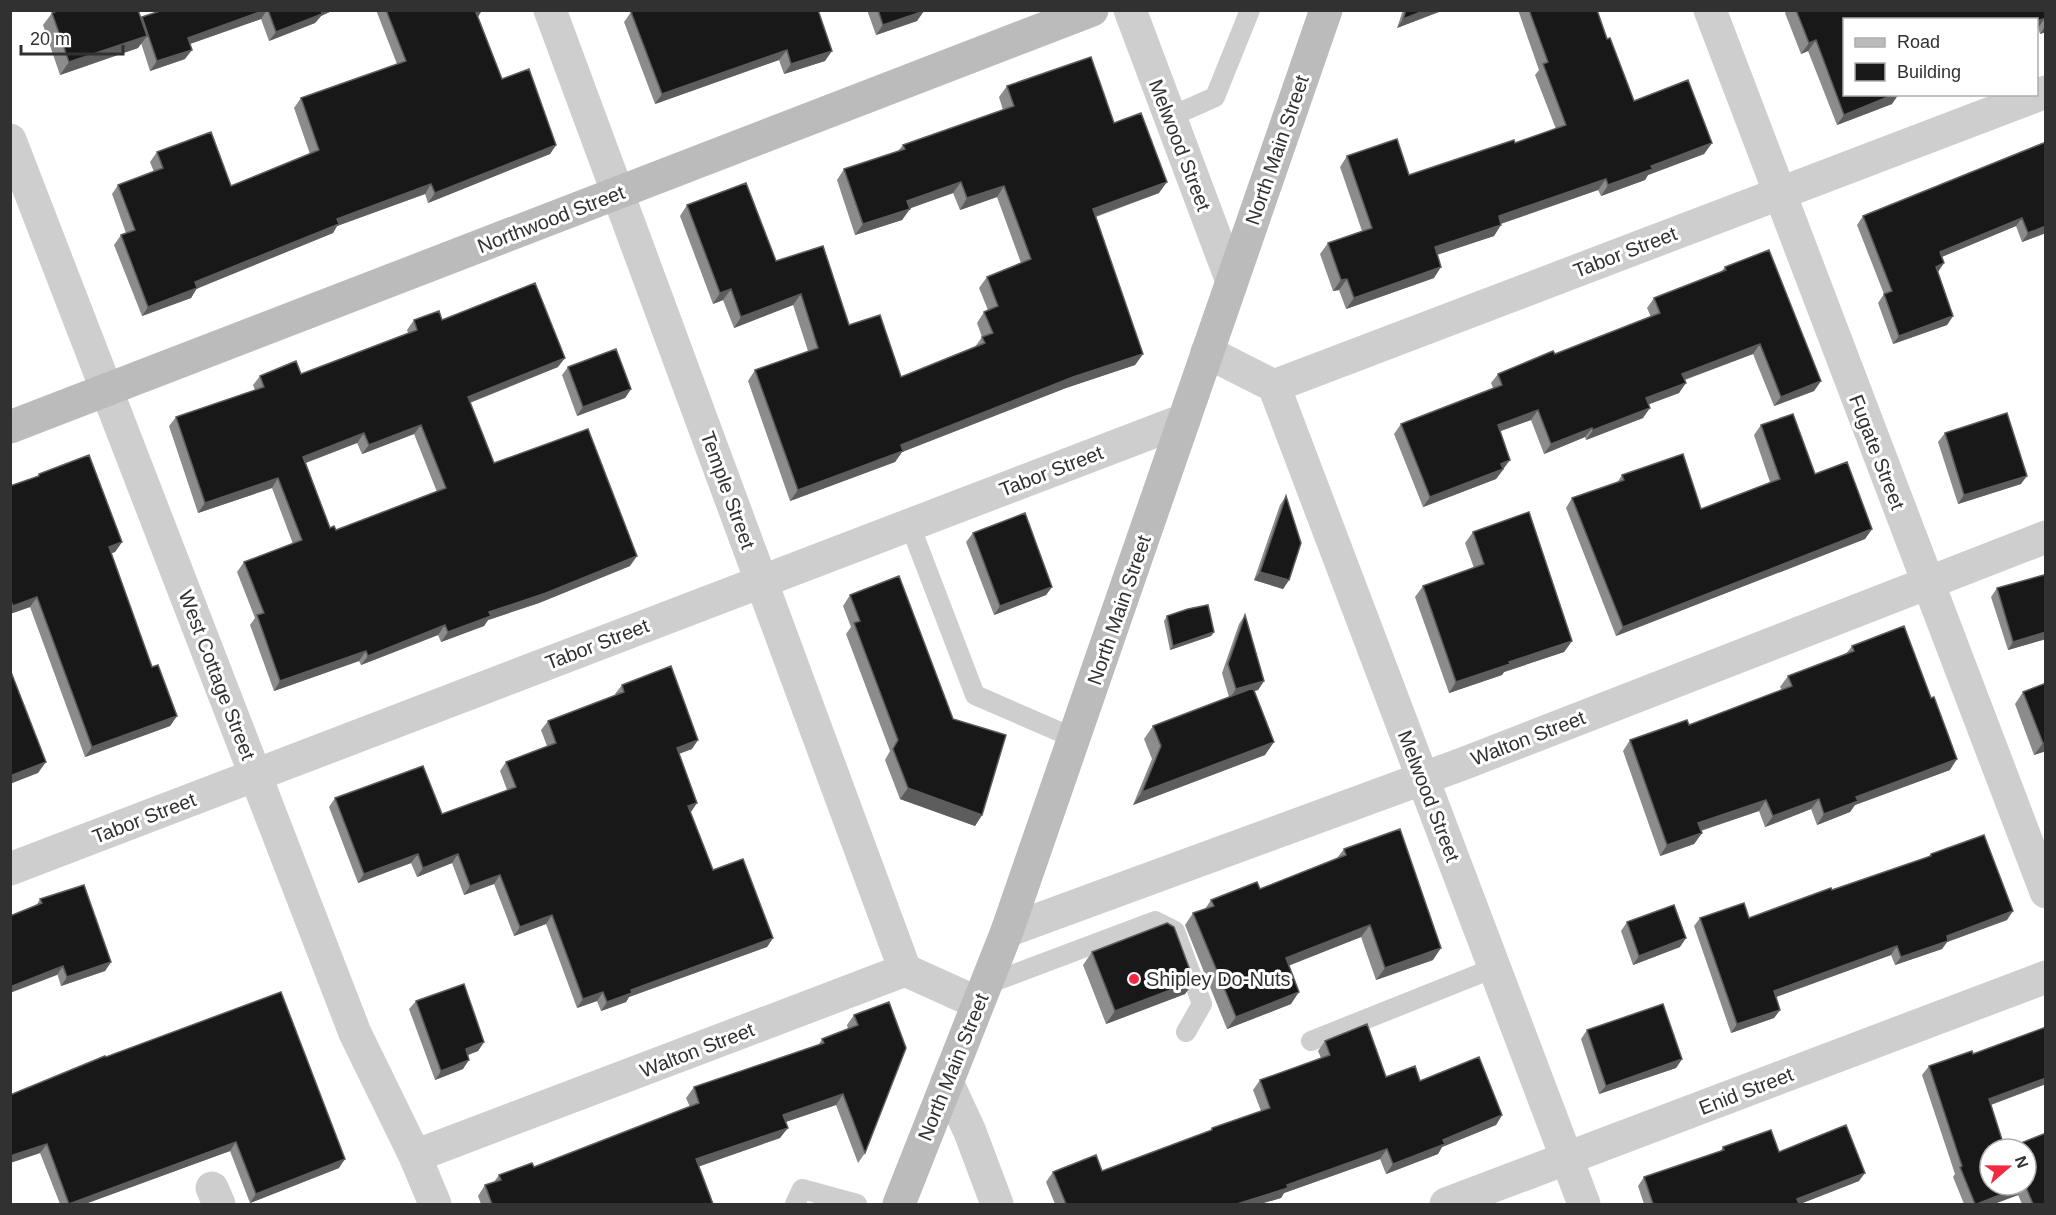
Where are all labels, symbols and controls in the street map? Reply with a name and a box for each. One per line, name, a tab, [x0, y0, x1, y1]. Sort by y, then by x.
scale bar	[21, 18, 123, 56]
legend	[1843, 18, 2038, 96]
text: 20 m	[30, 29, 70, 49]
text: Road	[1897, 32, 1940, 52]
text: Building	[1897, 62, 1961, 82]
street label: North Main Street	[1241, 72, 1313, 228]
street label: Melwood Street	[1145, 76, 1215, 214]
street label: Northwood Street	[474, 181, 628, 257]
street label: Tabor Street	[1570, 222, 1680, 282]
street label: Fugate Street	[1845, 391, 1909, 513]
street label: Temple Street	[697, 428, 760, 552]
street label: Tabor Street	[996, 441, 1106, 501]
street label: North Main Street	[1083, 532, 1155, 688]
street label: West Cottage Street	[175, 587, 260, 763]
street label: Tabor Street	[542, 614, 652, 674]
street label: Walton Street	[1468, 706, 1589, 770]
street label: Melwood Street	[1394, 727, 1464, 865]
street label: Tabor Street	[89, 788, 199, 848]
place label: Shipley Do-Nuts	[1146, 968, 1291, 990]
marker: Shipley Do-Nuts	[1127, 972, 1141, 986]
street label: North Main Street	[913, 990, 993, 1144]
street label: Walton Street	[637, 1018, 758, 1082]
street label: Enid Street	[1696, 1063, 1797, 1119]
north arrow	[1978, 1137, 2038, 1197]
text: N	[2012, 1154, 2032, 1170]

